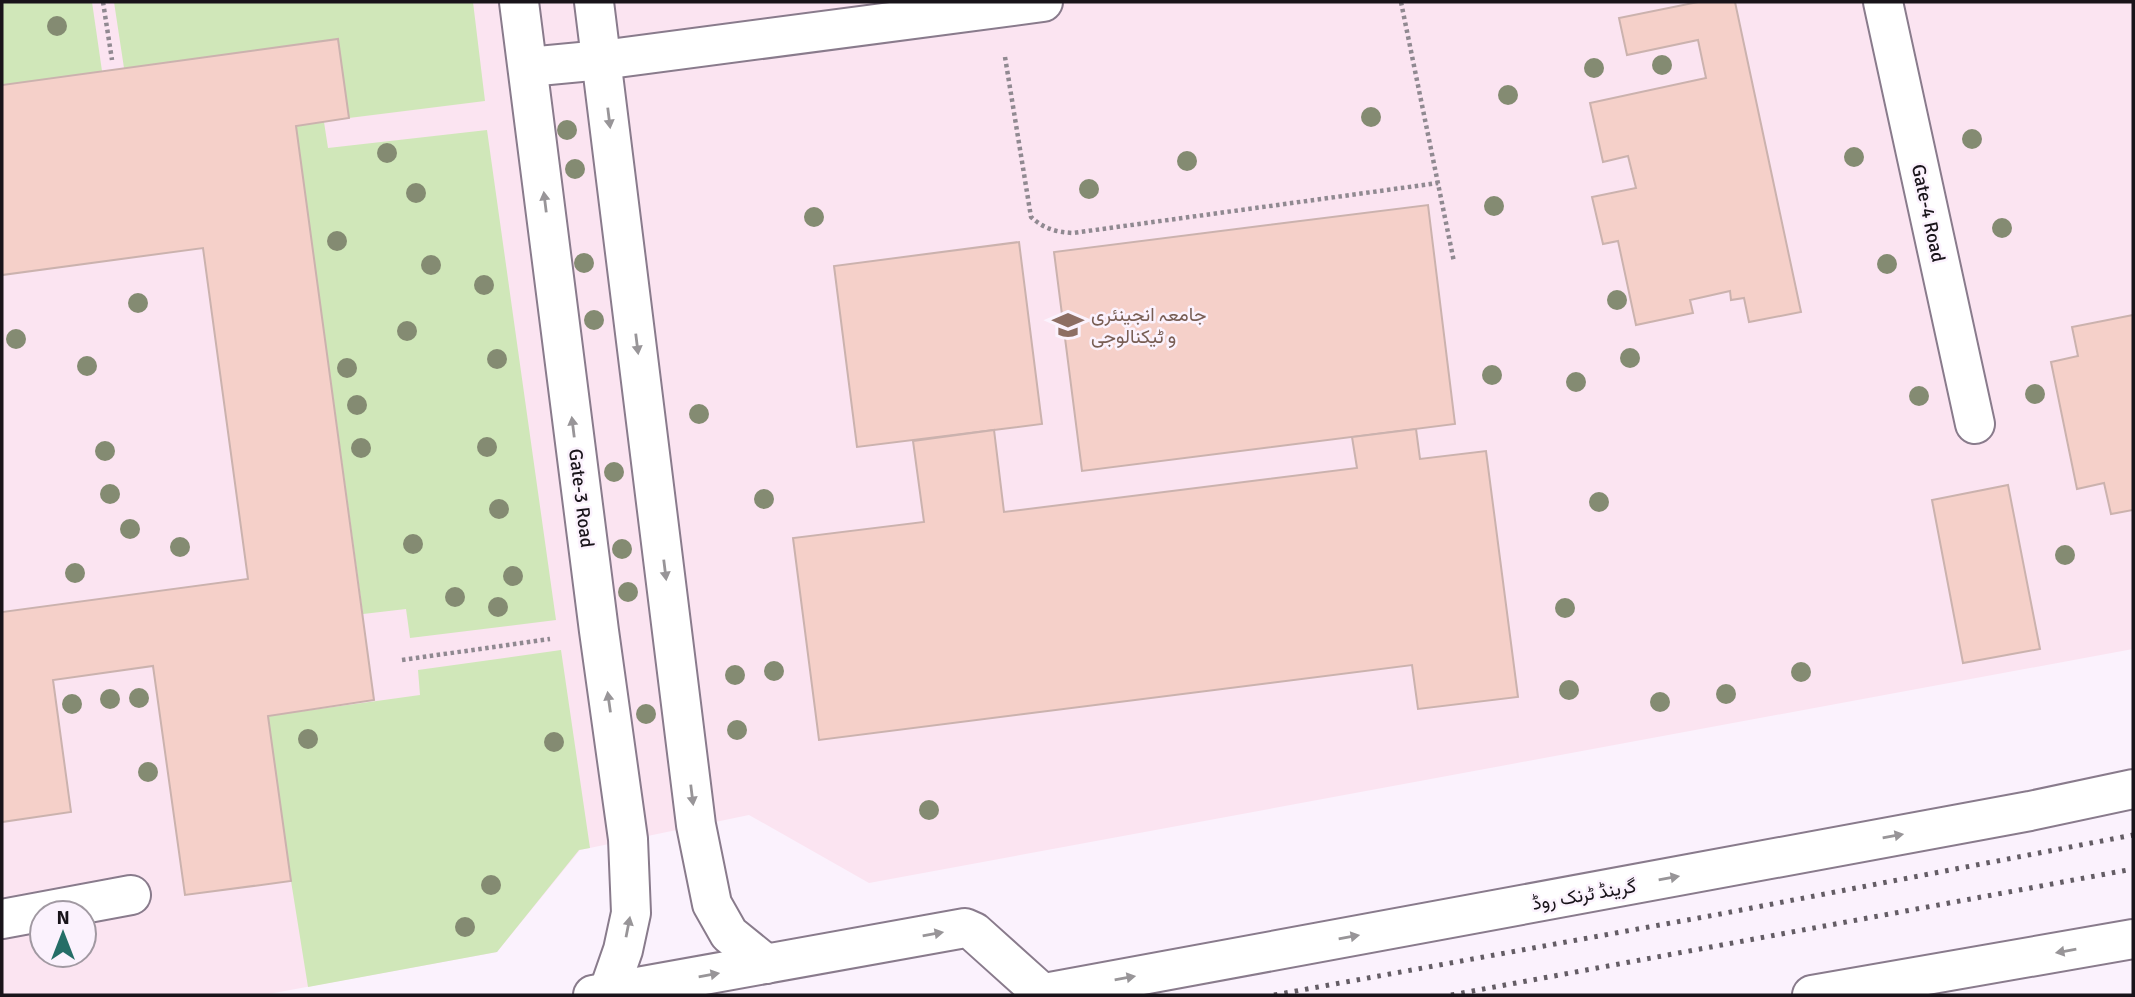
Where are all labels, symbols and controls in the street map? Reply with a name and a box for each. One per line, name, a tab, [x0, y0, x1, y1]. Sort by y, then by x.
one-way arrow	[604, 107, 615, 129]
street label: Gate-4 Road	[1906, 162, 1950, 264]
one-way arrow	[539, 191, 550, 213]
place label: جامعہ انجینئری و ٹیکنالوجی	[1091, 303, 1206, 349]
school or university icon: جامعہ انجینئری و ٹیکنالوجی	[1051, 308, 1085, 342]
one-way arrow	[632, 333, 643, 355]
one-way arrow	[568, 416, 579, 438]
street label: Gate-3 Road	[563, 447, 599, 549]
one-way arrow	[659, 559, 670, 581]
one-way arrow	[603, 691, 614, 713]
one-way arrow	[687, 785, 698, 807]
one-way arrow	[1882, 831, 1904, 842]
one-way arrow	[1658, 872, 1680, 883]
street label: گرینڈ ٹرنک روڈ	[1530, 874, 1638, 916]
north arrow	[28, 899, 98, 969]
text: N	[56, 906, 70, 930]
one-way arrow	[622, 916, 633, 938]
one-way arrow	[922, 928, 944, 939]
one-way arrow	[1338, 931, 1360, 942]
one-way arrow	[2055, 945, 2077, 956]
one-way arrow	[698, 969, 720, 980]
one-way arrow	[1114, 973, 1136, 984]

